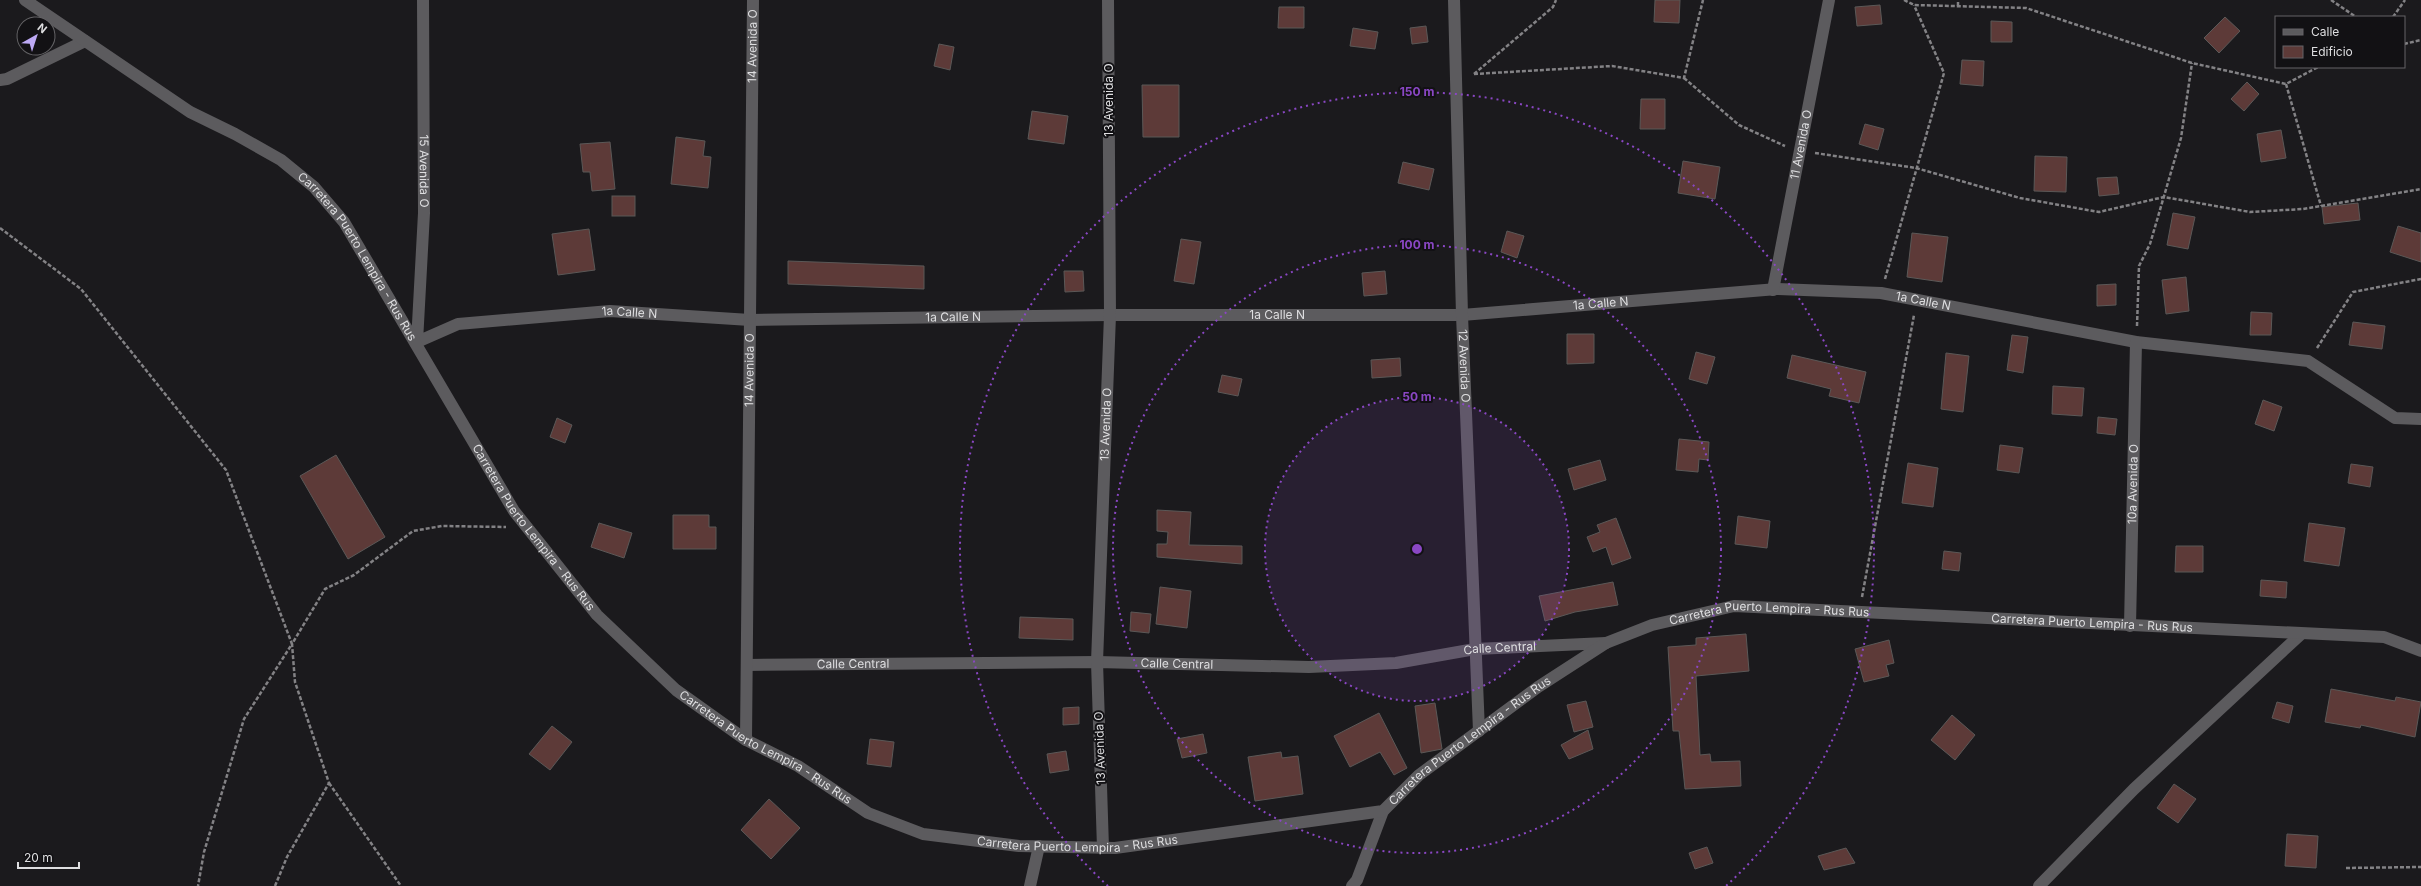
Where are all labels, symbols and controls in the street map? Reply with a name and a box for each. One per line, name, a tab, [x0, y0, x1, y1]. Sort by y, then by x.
street label: 14 Avenida O	[744, 9, 760, 83]
north arrow	[16, 16, 56, 56]
legend	[2275, 16, 2405, 68]
text: N	[35, 20, 50, 36]
text: Calle	[2311, 24, 2339, 39]
text: Edificio	[2311, 44, 2353, 59]
street label: 13 Avenida O	[1101, 63, 1116, 137]
text: 150 m	[1400, 84, 1434, 99]
street label: 11 Avenida O	[1786, 108, 1815, 181]
street label: 15 Avenida O	[417, 134, 432, 208]
street label: Carretera Puerto Lempira - Rus Rus	[295, 169, 420, 343]
text: 100 m	[1399, 237, 1435, 252]
street label: 1a Calle N	[1895, 288, 1952, 313]
street label: 1a Calle N	[1572, 293, 1629, 313]
street label: 1a Calle N	[601, 303, 658, 321]
street label: 1a Calle N	[1249, 307, 1305, 322]
street label: 1a Calle N	[925, 309, 981, 325]
street label: 12 Avenida O	[1456, 329, 1474, 403]
street label: 14 Avenida O	[741, 333, 757, 407]
street label: 13 Avenida O	[1097, 387, 1114, 461]
text: 50 m	[1402, 389, 1432, 404]
street label: Carretera Puerto Lempira - Rus Rus	[469, 441, 599, 613]
street label: 10a Avenida O	[2124, 444, 2141, 524]
centre of rings	[1410, 542, 1424, 556]
street label: Carretera Puerto Lempira - Rus Rus	[1667, 598, 1870, 628]
street label: Carretera Puerto Lempira - Rus Rus	[1991, 610, 2193, 635]
street label: Calle Central	[1462, 638, 1536, 658]
street label: Calle Central	[1140, 655, 1213, 672]
street label: Calle Central	[817, 656, 889, 671]
street label: Carretera Puerto Lempira - Rus Rus	[1385, 673, 1554, 808]
street label: Carretera Puerto Lempira - Rus Rus	[677, 687, 855, 807]
street label: 13 Avenida O	[1091, 711, 1108, 785]
street label: Carretera Puerto Lempira - Rus Rus	[976, 831, 1179, 855]
scale bar	[18, 844, 79, 870]
text: 20 m	[24, 850, 53, 865]

